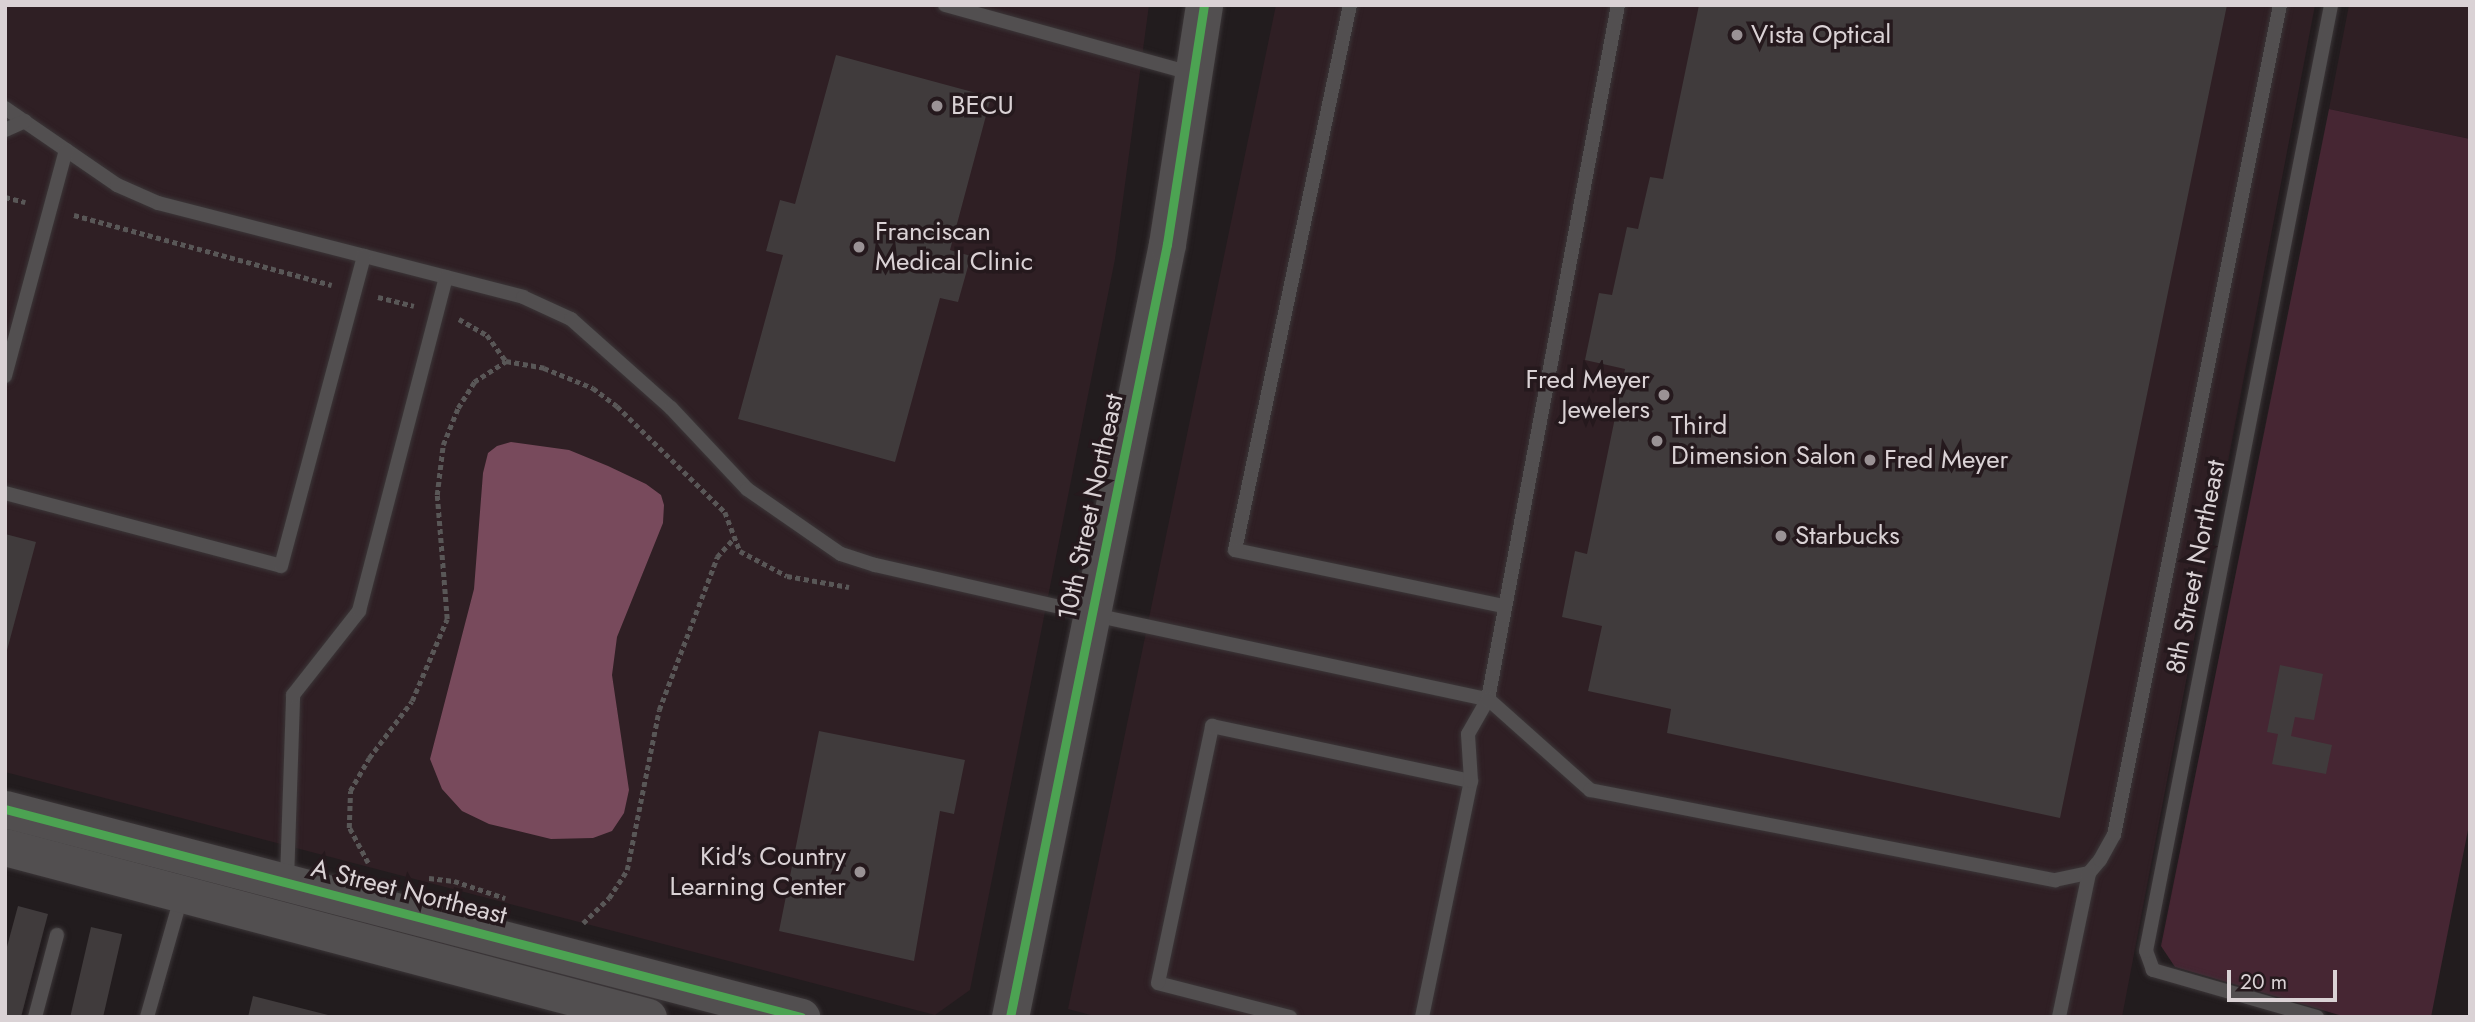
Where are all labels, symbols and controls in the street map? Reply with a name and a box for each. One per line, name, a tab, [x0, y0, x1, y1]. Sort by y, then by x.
place label: Vista Optical	[1751, 19, 1891, 51]
marker: Vista Optical	[1729, 27, 1745, 43]
place label: BECU	[951, 90, 1014, 122]
marker: BECU	[929, 98, 945, 114]
place label: Franciscan Medical Clinic	[875, 216, 1033, 278]
marker: Franciscan Medical Clinic	[849, 237, 869, 257]
place label: Fred Meyer Jewelers	[1526, 364, 1650, 426]
marker: Fred Meyer Jewelers	[1656, 387, 1672, 403]
street label: 10th Street Northeast	[1052, 391, 1130, 623]
place label: Third Dimension Salon	[1671, 410, 1856, 472]
marker: Third Dimension Salon	[1649, 433, 1665, 449]
place label: Fred Meyer	[1884, 444, 2008, 476]
marker: Fred Meyer	[1862, 452, 1878, 468]
street label: 8th Street Northeast	[2160, 457, 2232, 677]
place label: Starbucks	[1795, 520, 1900, 552]
marker: Starbucks	[1773, 528, 1789, 544]
place label: Kid's Country Learning Center	[669, 841, 846, 903]
street label: A Street Northeast	[308, 853, 510, 931]
marker: Kid's Country Learning Center	[852, 864, 868, 880]
scale bar	[2230, 956, 2340, 1000]
text: 20 m	[2240, 967, 2287, 997]

